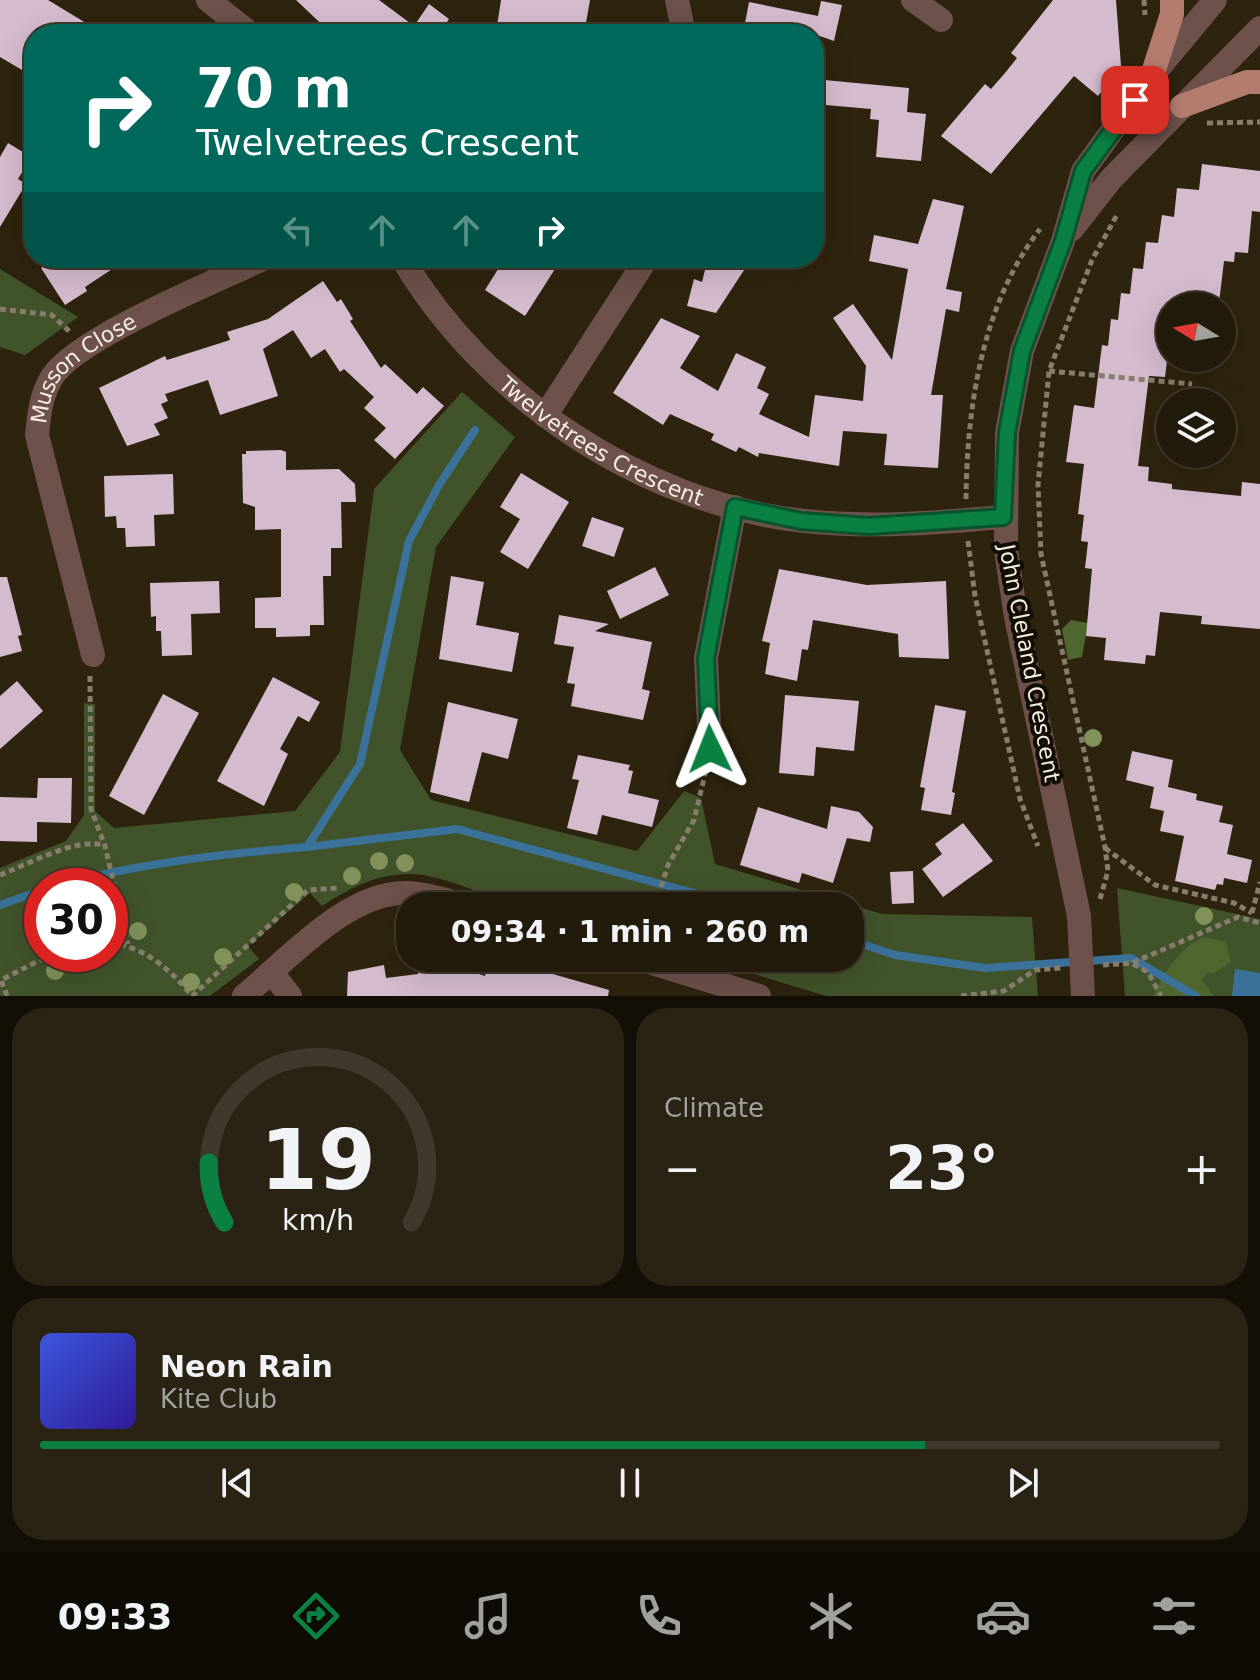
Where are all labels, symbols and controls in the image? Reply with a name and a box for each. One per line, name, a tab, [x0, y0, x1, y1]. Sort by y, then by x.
text: 70 m	[196, 55, 352, 120]
icon: right	[64, 56, 168, 160]
pin	[1101, 66, 1169, 134]
icon: arrive	[1113, 78, 1157, 122]
text: Twelvetrees Crescent	[196, 122, 579, 163]
icon: left	[276, 208, 320, 252]
icon: ahead	[360, 208, 404, 252]
icon: ahead	[444, 208, 488, 252]
icon: right	[528, 208, 572, 252]
north arrow	[1156, 292, 1236, 372]
map controls	[1156, 292, 1236, 468]
street label: Musson Close	[26, 309, 140, 425]
street label: Twelvetrees Crescent	[493, 371, 707, 511]
button: layers	[1156, 388, 1236, 468]
street label: John Cleland Crescent	[994, 540, 1065, 784]
position arrow	[668, 707, 752, 791]
speed limit sign: 30	[24, 868, 128, 972]
text: 09:34 · 1 min · 260 m	[451, 914, 809, 949]
text: Climate	[664, 1093, 764, 1123]
text: 19	[260, 1112, 376, 1209]
text: 23°	[885, 1133, 999, 1203]
text: −	[664, 1143, 701, 1194]
text: +	[1183, 1143, 1220, 1194]
text: km/h	[282, 1203, 354, 1237]
text: Neon Rain	[160, 1349, 333, 1384]
text: Kite Club	[160, 1384, 277, 1414]
icon: previous	[215, 1461, 259, 1505]
icon: pause	[608, 1461, 652, 1505]
icon: next	[1001, 1461, 1045, 1505]
icon: directions	[288, 1588, 344, 1644]
icon: music	[460, 1588, 516, 1644]
icon: phone	[631, 1588, 687, 1644]
icon: climate	[803, 1588, 859, 1644]
icon: car	[975, 1588, 1031, 1644]
icon: filters	[1146, 1588, 1202, 1644]
text: 09:33	[58, 1596, 172, 1637]

